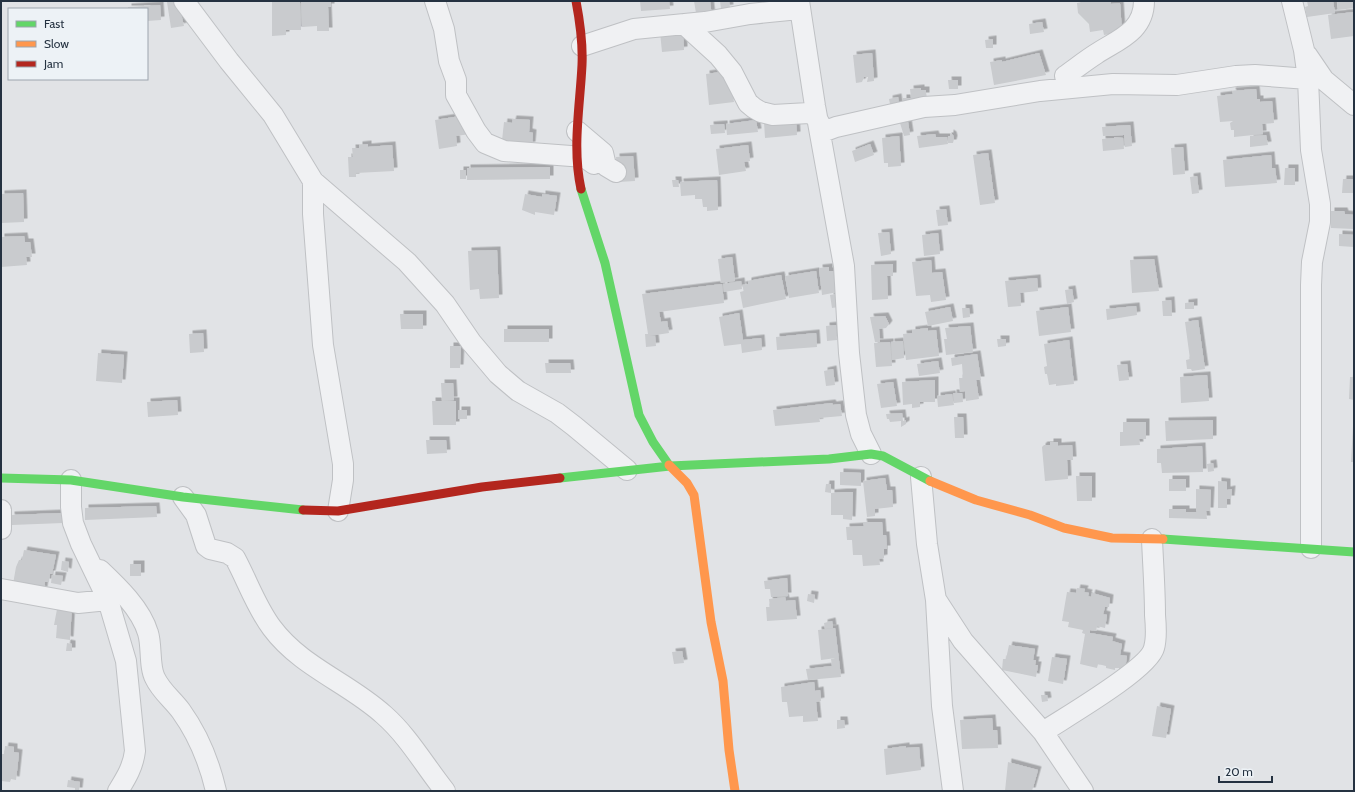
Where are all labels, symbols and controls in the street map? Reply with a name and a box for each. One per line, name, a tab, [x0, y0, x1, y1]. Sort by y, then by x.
legend	[8, 8, 148, 80]
text: Fast	[44, 16, 64, 31]
text: Slow	[44, 36, 69, 51]
text: Jam	[43, 56, 63, 71]
scale bar	[1219, 758, 1272, 784]
text: 20 m	[1225, 764, 1253, 779]

